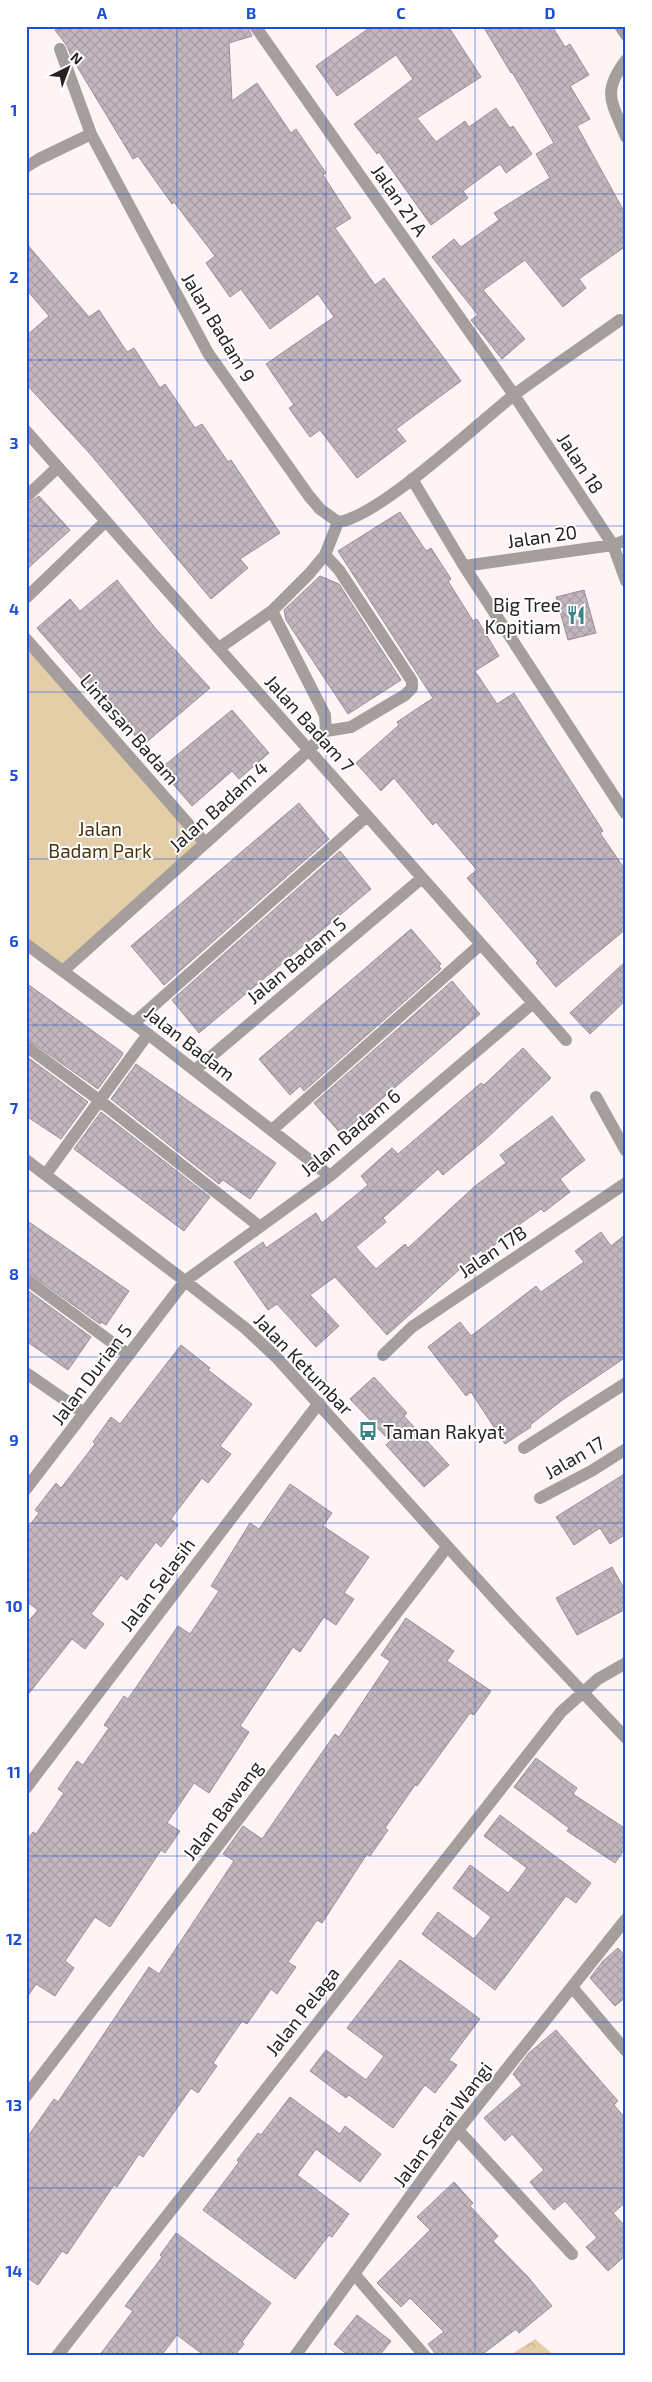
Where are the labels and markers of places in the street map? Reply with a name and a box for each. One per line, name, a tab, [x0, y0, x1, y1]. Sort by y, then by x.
place label: Big Tree Kopitiam	[484, 593, 561, 638]
restaurant icon: Big Tree Kopitiam	[565, 604, 587, 626]
bus stop icon: Taman Rakyat	[357, 1420, 379, 1442]
place label: Taman Rakyat	[383, 1420, 505, 1443]

